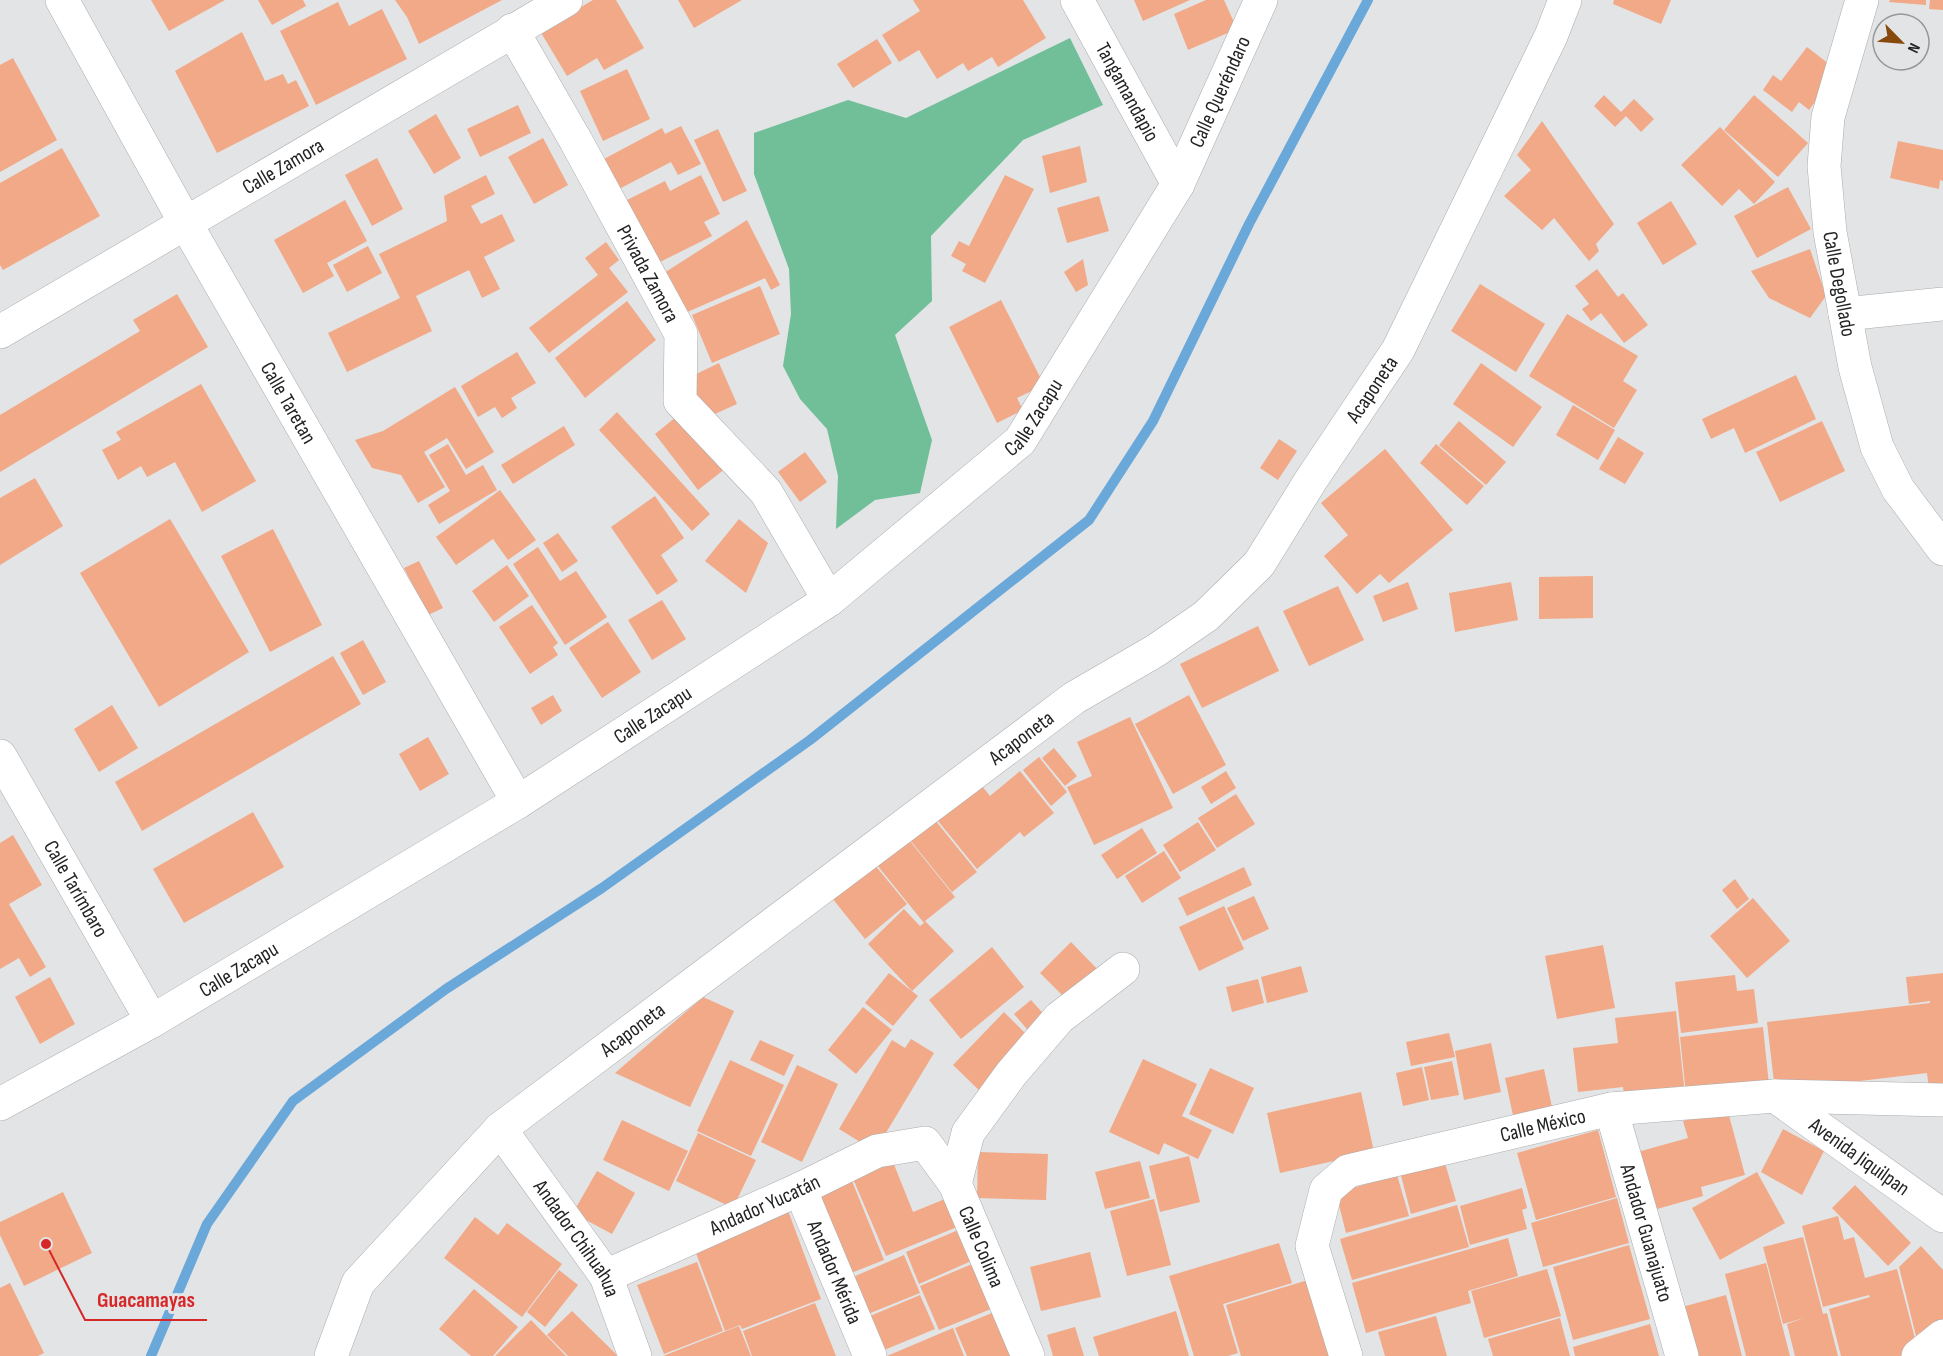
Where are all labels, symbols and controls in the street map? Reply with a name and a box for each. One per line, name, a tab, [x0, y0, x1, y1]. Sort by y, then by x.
north arrow	[1871, 12, 1931, 72]
street label: Calle Queréndaro	[1184, 32, 1256, 151]
street label: Tangamandapio	[1090, 38, 1165, 146]
text: N	[1903, 40, 1924, 56]
street label: Calle Zamora	[238, 132, 328, 200]
street label: Privada Zamora	[611, 220, 685, 327]
street label: Calle Degollado	[1818, 229, 1862, 339]
street label: Acaponeta	[1340, 351, 1403, 428]
street label: Calle Taretan	[255, 357, 322, 448]
street label: Calle Zacapu	[999, 374, 1068, 461]
street label: Calle Zacapu	[609, 680, 696, 749]
street label: Acaponeta	[983, 705, 1059, 771]
street label: Calle Tarímbaro	[39, 836, 114, 942]
street label: Calle Zacapu	[194, 936, 283, 1003]
street label: Acaponeta	[594, 997, 670, 1063]
street label: Calle México	[1497, 1103, 1588, 1147]
street label: Avenida Jiquilpan	[1804, 1112, 1915, 1201]
street label: Andador Guanajuato	[1615, 1160, 1678, 1305]
street label: Andador Yucatán	[705, 1169, 824, 1241]
street label: Andador Chihuahua	[528, 1174, 625, 1300]
street label: Calle Colima	[953, 1202, 1010, 1291]
street label: Andador Mérida	[802, 1216, 868, 1327]
callout: Guacamayas	[85, 1280, 207, 1320]
text: Guacamayas	[97, 1287, 195, 1314]

